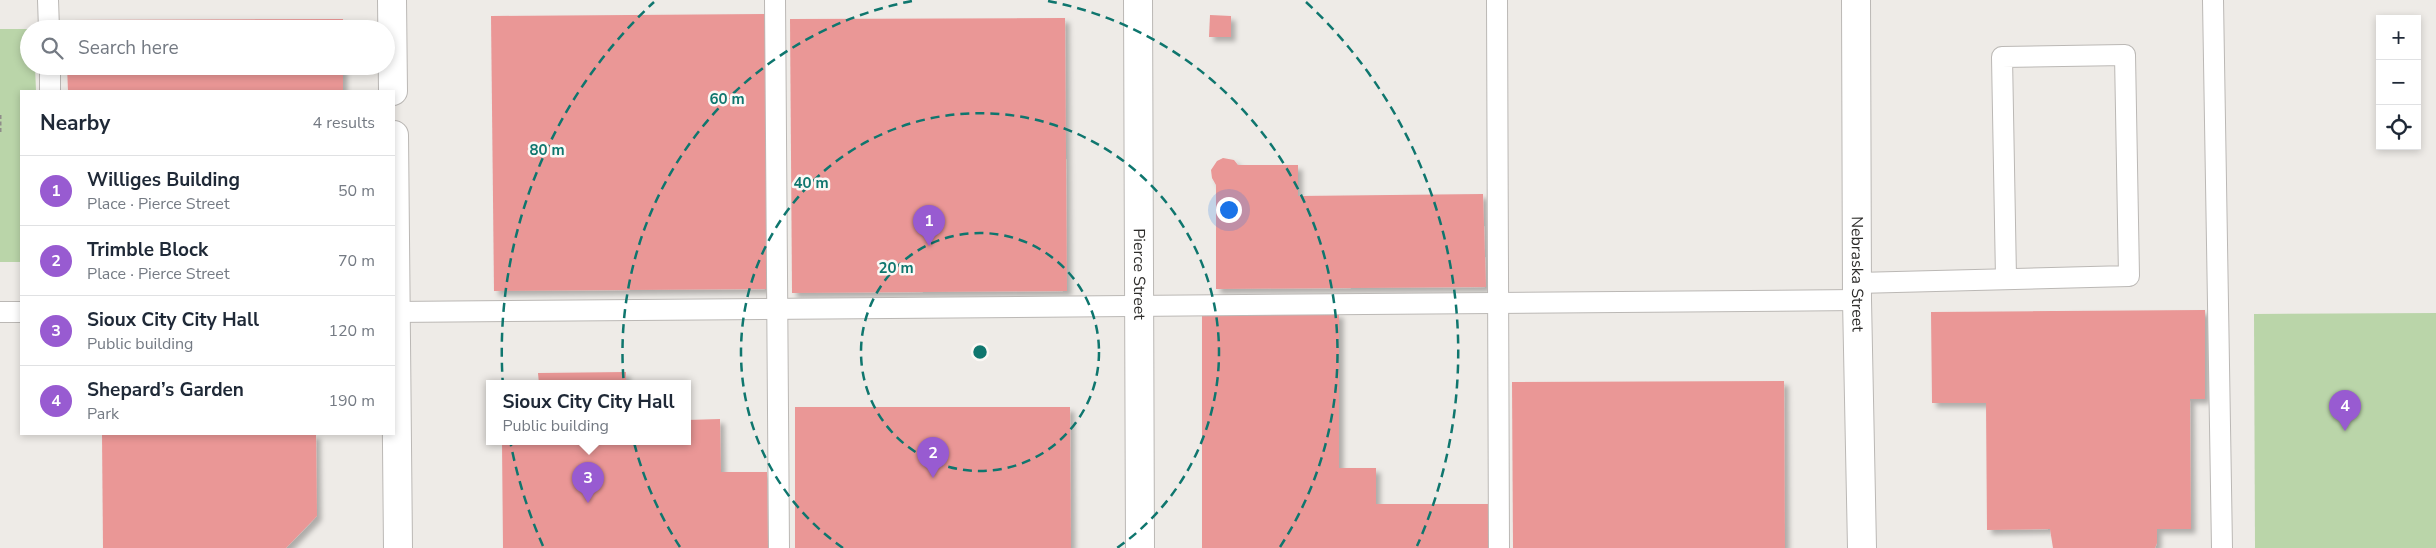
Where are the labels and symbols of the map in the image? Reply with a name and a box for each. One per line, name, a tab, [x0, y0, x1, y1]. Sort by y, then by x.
text: 60 m	[709, 89, 745, 109]
text: 80 m	[529, 140, 565, 160]
text: 40 m	[793, 173, 829, 193]
your location	[1216, 197, 1242, 223]
pin: 1	[913, 205, 945, 246]
street label: Nebraska Street	[1846, 216, 1869, 332]
street label: Pierce Street	[1128, 228, 1150, 320]
text: 20 m	[878, 258, 914, 278]
centre of rings	[971, 343, 989, 361]
pin: 4	[2329, 390, 2361, 431]
pin: 2	[917, 437, 949, 478]
pin: 3	[572, 462, 604, 503]

